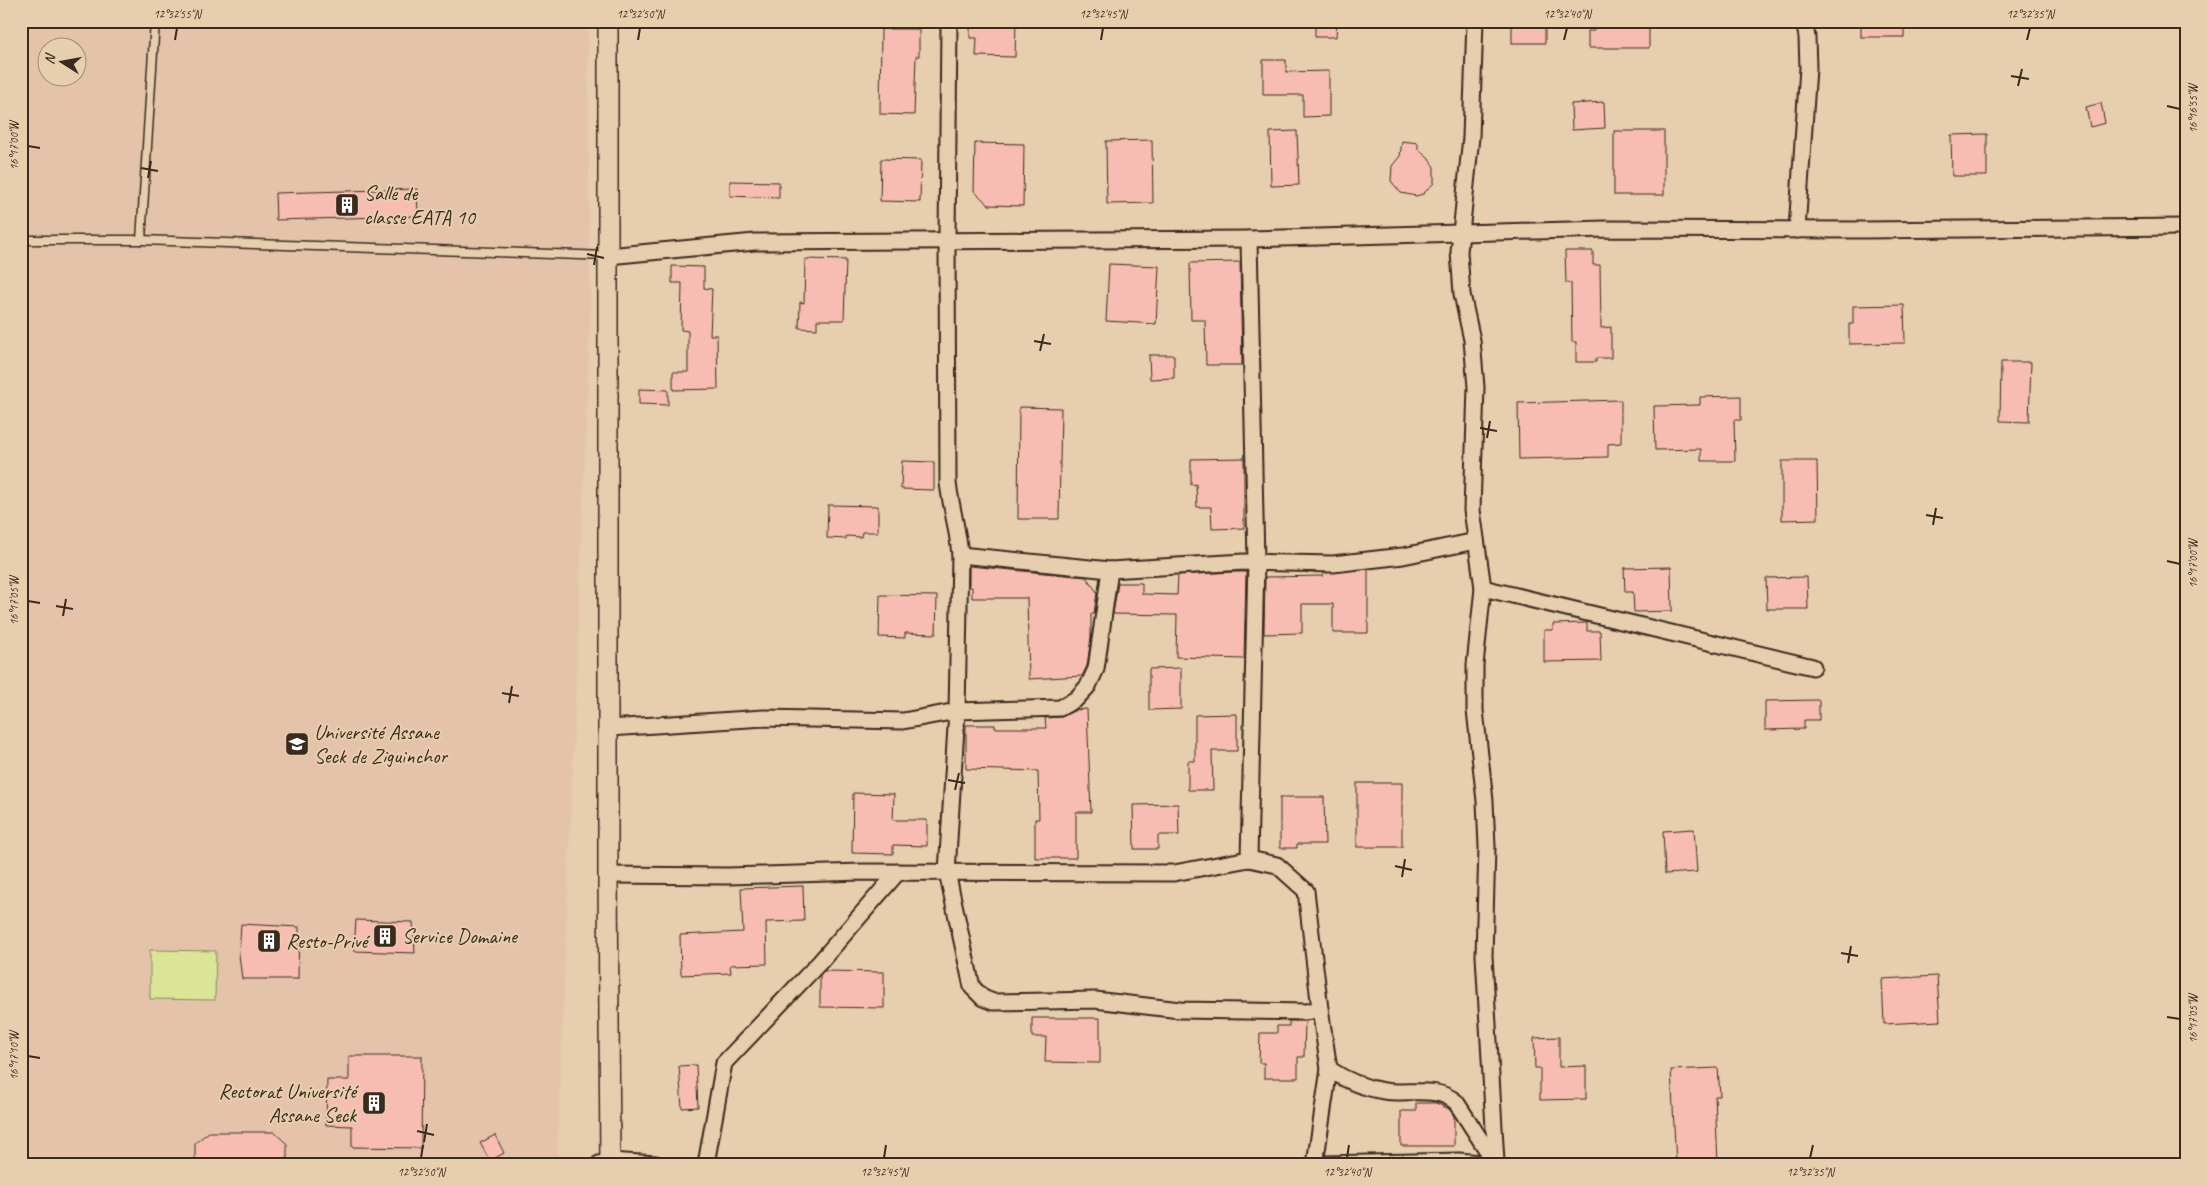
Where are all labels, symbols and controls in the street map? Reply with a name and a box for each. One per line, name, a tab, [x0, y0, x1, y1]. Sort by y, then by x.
text: 12°32'55"N	[153, 6, 202, 22]
text: 12°32'50"N	[616, 6, 665, 22]
text: 12°32'45"N	[1079, 6, 1128, 22]
text: 12°32'40"N	[1543, 6, 1592, 22]
text: 12°32'35"N	[2006, 6, 2055, 22]
north arrow	[38, 38, 88, 88]
text: N	[41, 51, 59, 65]
text: 16°16'55"W	[2185, 82, 2201, 133]
text: 16°17'00"W	[6, 119, 22, 170]
place label: Salle de classe EATA 10	[364, 180, 476, 230]
building icon: Salle de classe EATA 10	[334, 192, 360, 218]
text: 16°17'00"W	[2185, 537, 2201, 588]
text: 16°17'05"W	[6, 574, 22, 625]
place label: Université Assane Seck de Ziguinchor	[314, 719, 448, 769]
school or university icon: Université Assane Seck de Ziguinchor	[284, 731, 310, 757]
building icon: Service Domaine	[372, 923, 398, 949]
place label: Service Domaine	[402, 923, 519, 949]
building icon: Resto-Privé	[256, 928, 282, 954]
place label: Resto-Privé	[286, 928, 371, 954]
text: 16°17'05"W	[2185, 992, 2201, 1043]
text: 16°17'10"W	[6, 1029, 22, 1080]
place label: Rectorat Université Assane Seck	[218, 1078, 359, 1128]
building icon: Rectorat Université Assane Seck	[361, 1090, 387, 1116]
text: 12°32'50"N	[397, 1164, 446, 1180]
text: 12°32'45"N	[860, 1164, 909, 1180]
text: 12°32'40"N	[1323, 1164, 1372, 1180]
text: 12°32'35"N	[1786, 1164, 1835, 1180]

